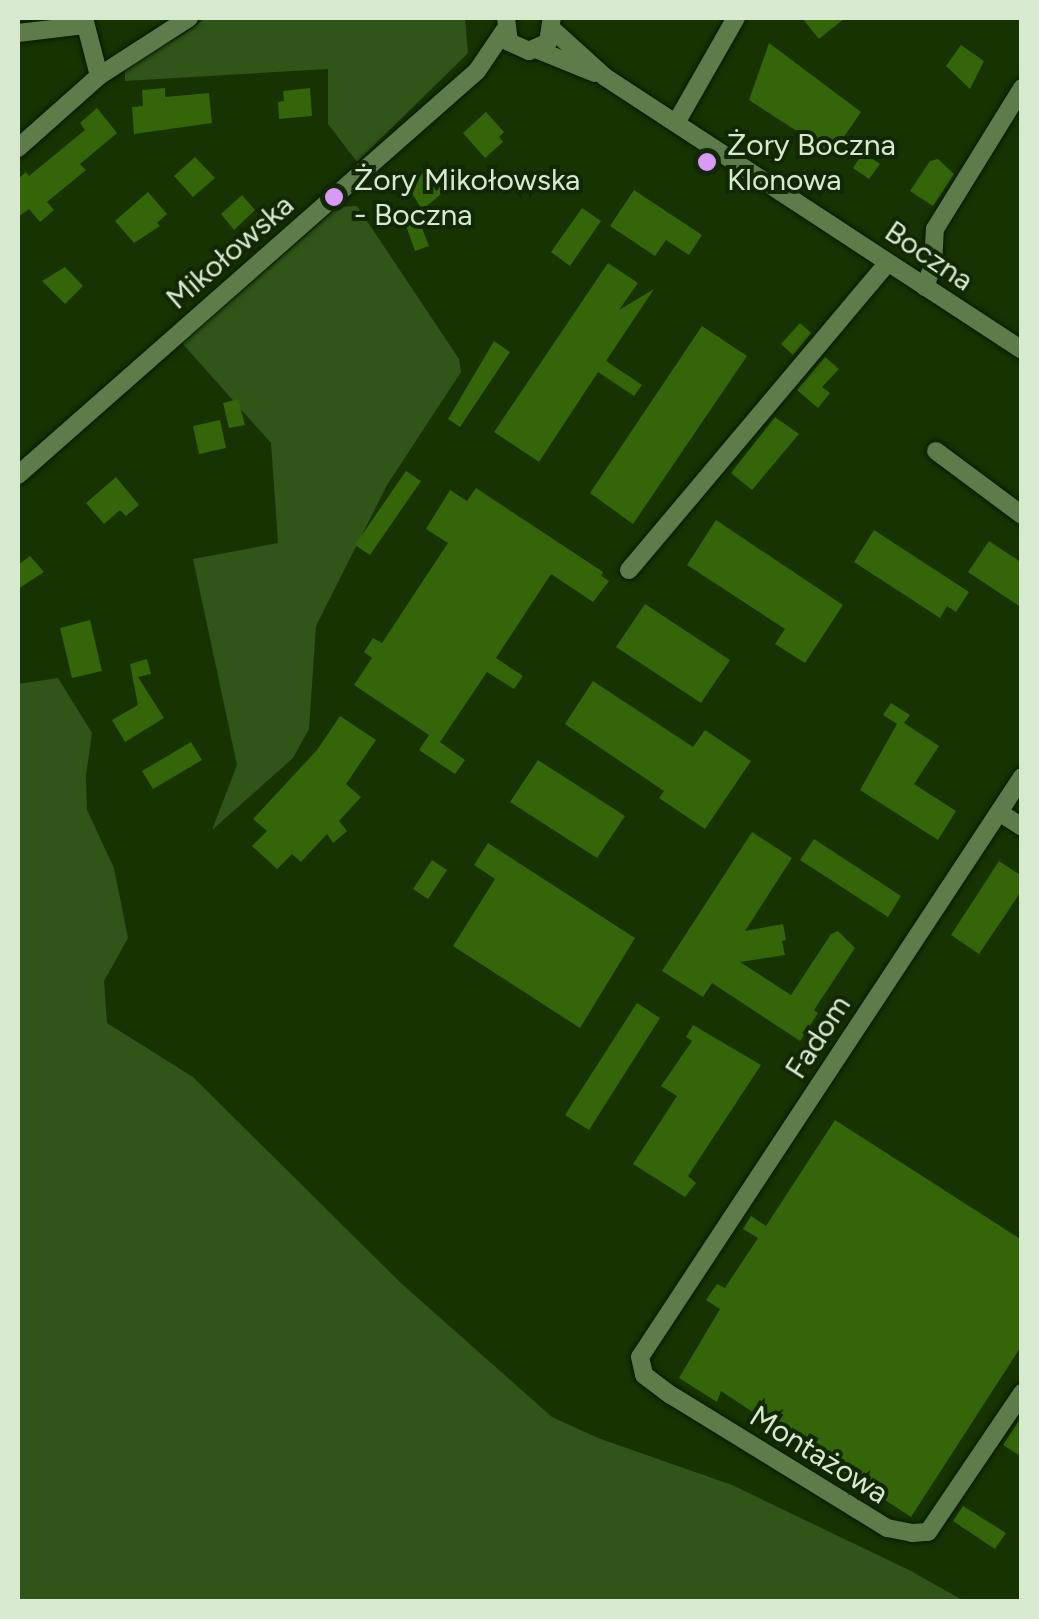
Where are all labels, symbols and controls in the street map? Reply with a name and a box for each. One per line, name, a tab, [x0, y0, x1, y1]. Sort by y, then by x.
place label: Żory Boczna Klonowa	[727, 127, 896, 198]
marker: Żory Boczna Klonowa	[696, 151, 718, 173]
place label: Żory Mikołowska - Boczna	[354, 162, 580, 232]
marker: Żory Mikołowska - Boczna	[323, 186, 345, 208]
street label: Mikołowska	[159, 187, 301, 317]
street label: Boczna	[878, 213, 980, 299]
street label: Fadom	[778, 989, 858, 1085]
street label: Montażowa	[743, 1398, 895, 1512]

